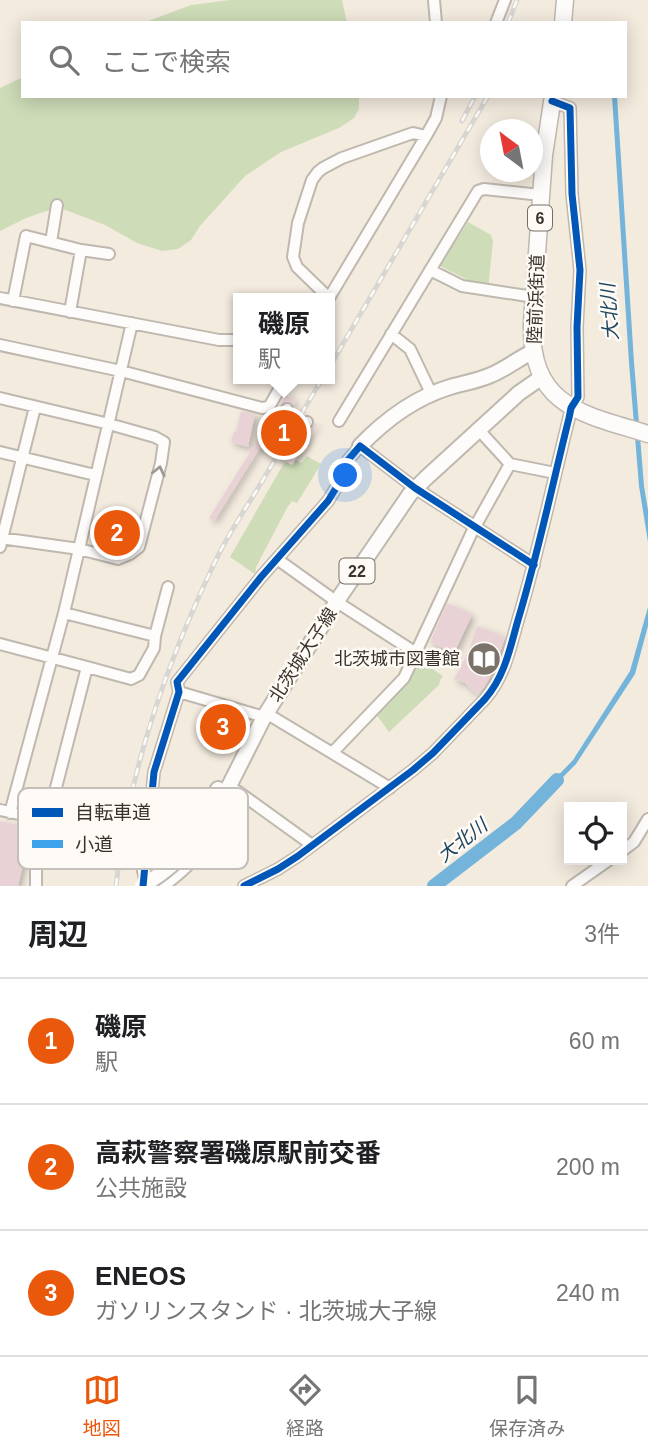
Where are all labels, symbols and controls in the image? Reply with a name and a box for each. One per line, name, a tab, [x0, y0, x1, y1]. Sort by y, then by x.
search box	[21, 21, 627, 98]
icon: search	[45, 41, 83, 79]
text: ここで検索	[101, 47, 231, 77]
north arrow	[480, 119, 543, 182]
road number: 6	[528, 206, 552, 230]
street label: 陸前浜街道	[524, 254, 548, 344]
water label: 大北川	[597, 281, 622, 341]
popup	[233, 293, 335, 384]
text: 磯原	[258, 309, 310, 339]
text: 駅	[258, 346, 281, 372]
pin: 1	[261, 407, 307, 459]
your location	[328, 458, 362, 492]
one-way arrow	[151, 465, 165, 477]
pin: 2	[94, 507, 140, 559]
road number: 22	[340, 558, 374, 584]
street label: 北茨城大子線	[265, 604, 341, 706]
library icon: 北茨城市図書館	[465, 640, 503, 678]
place label: 北茨城市図書館	[334, 649, 460, 669]
pin: 3	[200, 701, 246, 753]
legend	[18, 788, 248, 869]
text: 自転車道	[75, 802, 151, 823]
map controls	[564, 802, 627, 865]
button: locate	[564, 802, 627, 865]
water label: 大北川	[433, 813, 493, 866]
text: 小道	[75, 834, 113, 855]
text: 周辺	[28, 918, 88, 951]
text: 3件	[584, 921, 620, 947]
text: 磯原	[95, 1012, 147, 1042]
text: 1	[45, 1028, 57, 1054]
text: 60 m	[569, 1028, 620, 1054]
text: 駅	[95, 1049, 118, 1075]
text: 高萩警察署磯原駅前交番	[95, 1138, 381, 1168]
text: 2	[45, 1154, 57, 1180]
text: 200 m	[556, 1154, 620, 1180]
text: 公共施設	[95, 1175, 187, 1201]
text: ENEOS	[95, 1261, 186, 1291]
text: 3	[45, 1280, 57, 1306]
text: 240 m	[556, 1280, 620, 1306]
text: ガソリンスタンド · 北茨城大子線	[95, 1298, 437, 1324]
tab: 地図	[83, 1371, 121, 1440]
tab: 経路	[286, 1371, 324, 1440]
tab: 保存済み	[489, 1371, 565, 1440]

